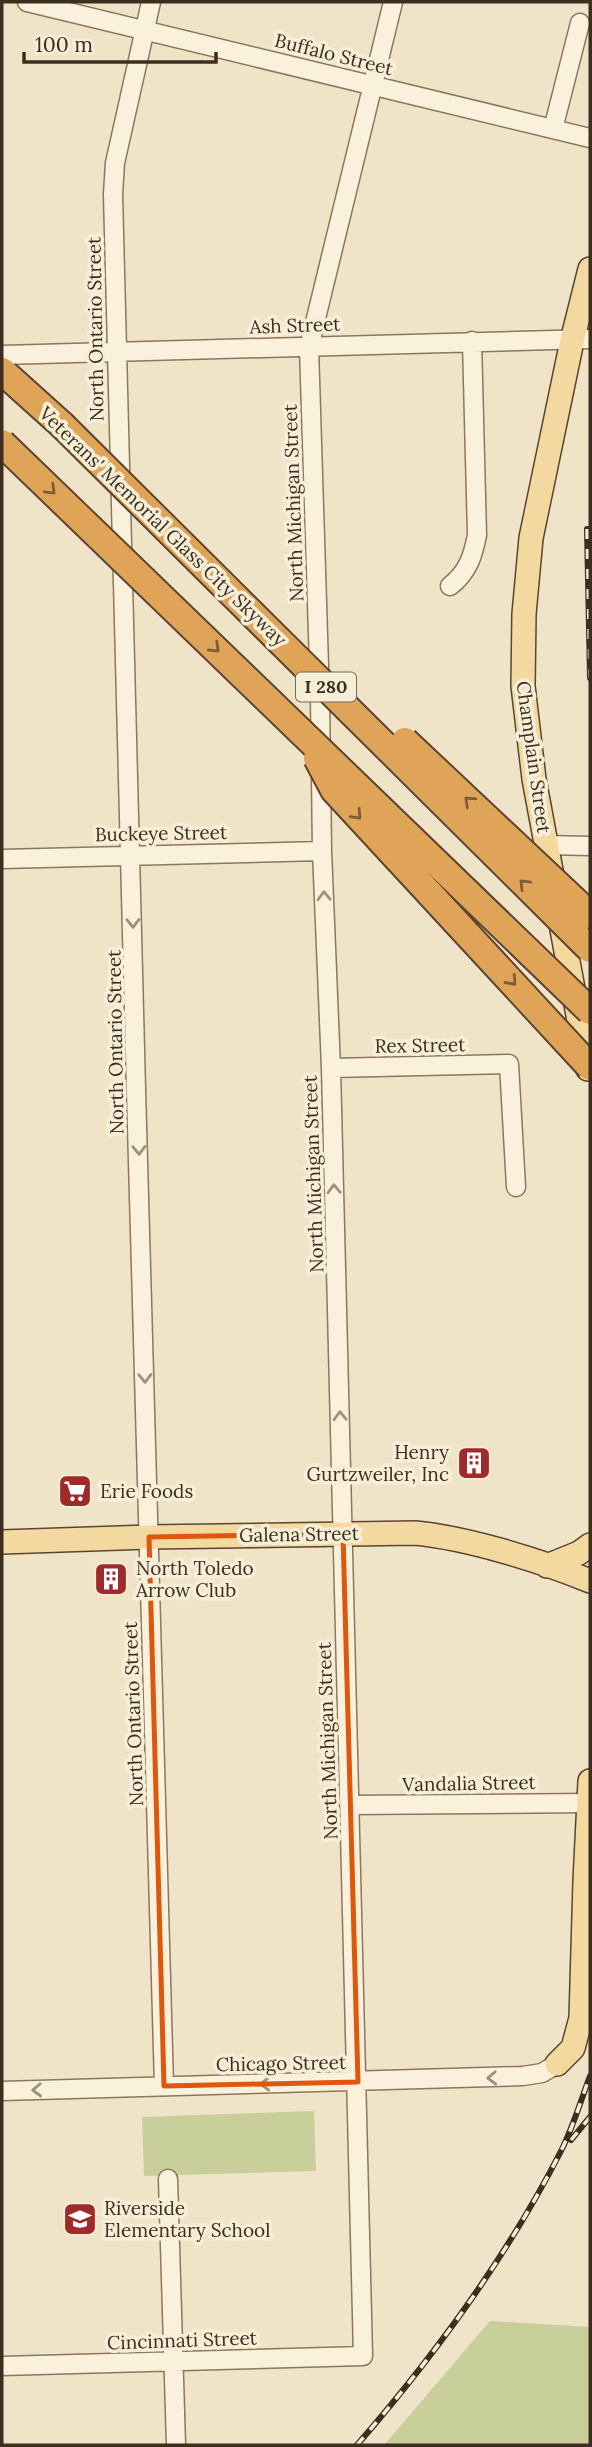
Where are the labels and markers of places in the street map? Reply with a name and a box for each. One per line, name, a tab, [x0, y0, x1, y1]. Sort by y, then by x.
place label: Henry Gurtzweiler, Inc	[307, 1440, 449, 1486]
building icon: Henry Gurtzweiler, Inc	[455, 1444, 493, 1482]
supermarket icon: Erie Foods	[56, 1472, 94, 1510]
place label: Erie Foods	[100, 1479, 193, 1503]
place label: North Toledo Arrow Club	[135, 1556, 254, 1602]
building icon: North Toledo Arrow Club	[92, 1560, 130, 1598]
place label: Riverside Elementary School	[104, 2196, 270, 2242]
school or university icon: Riverside Elementary School	[61, 2200, 99, 2238]

